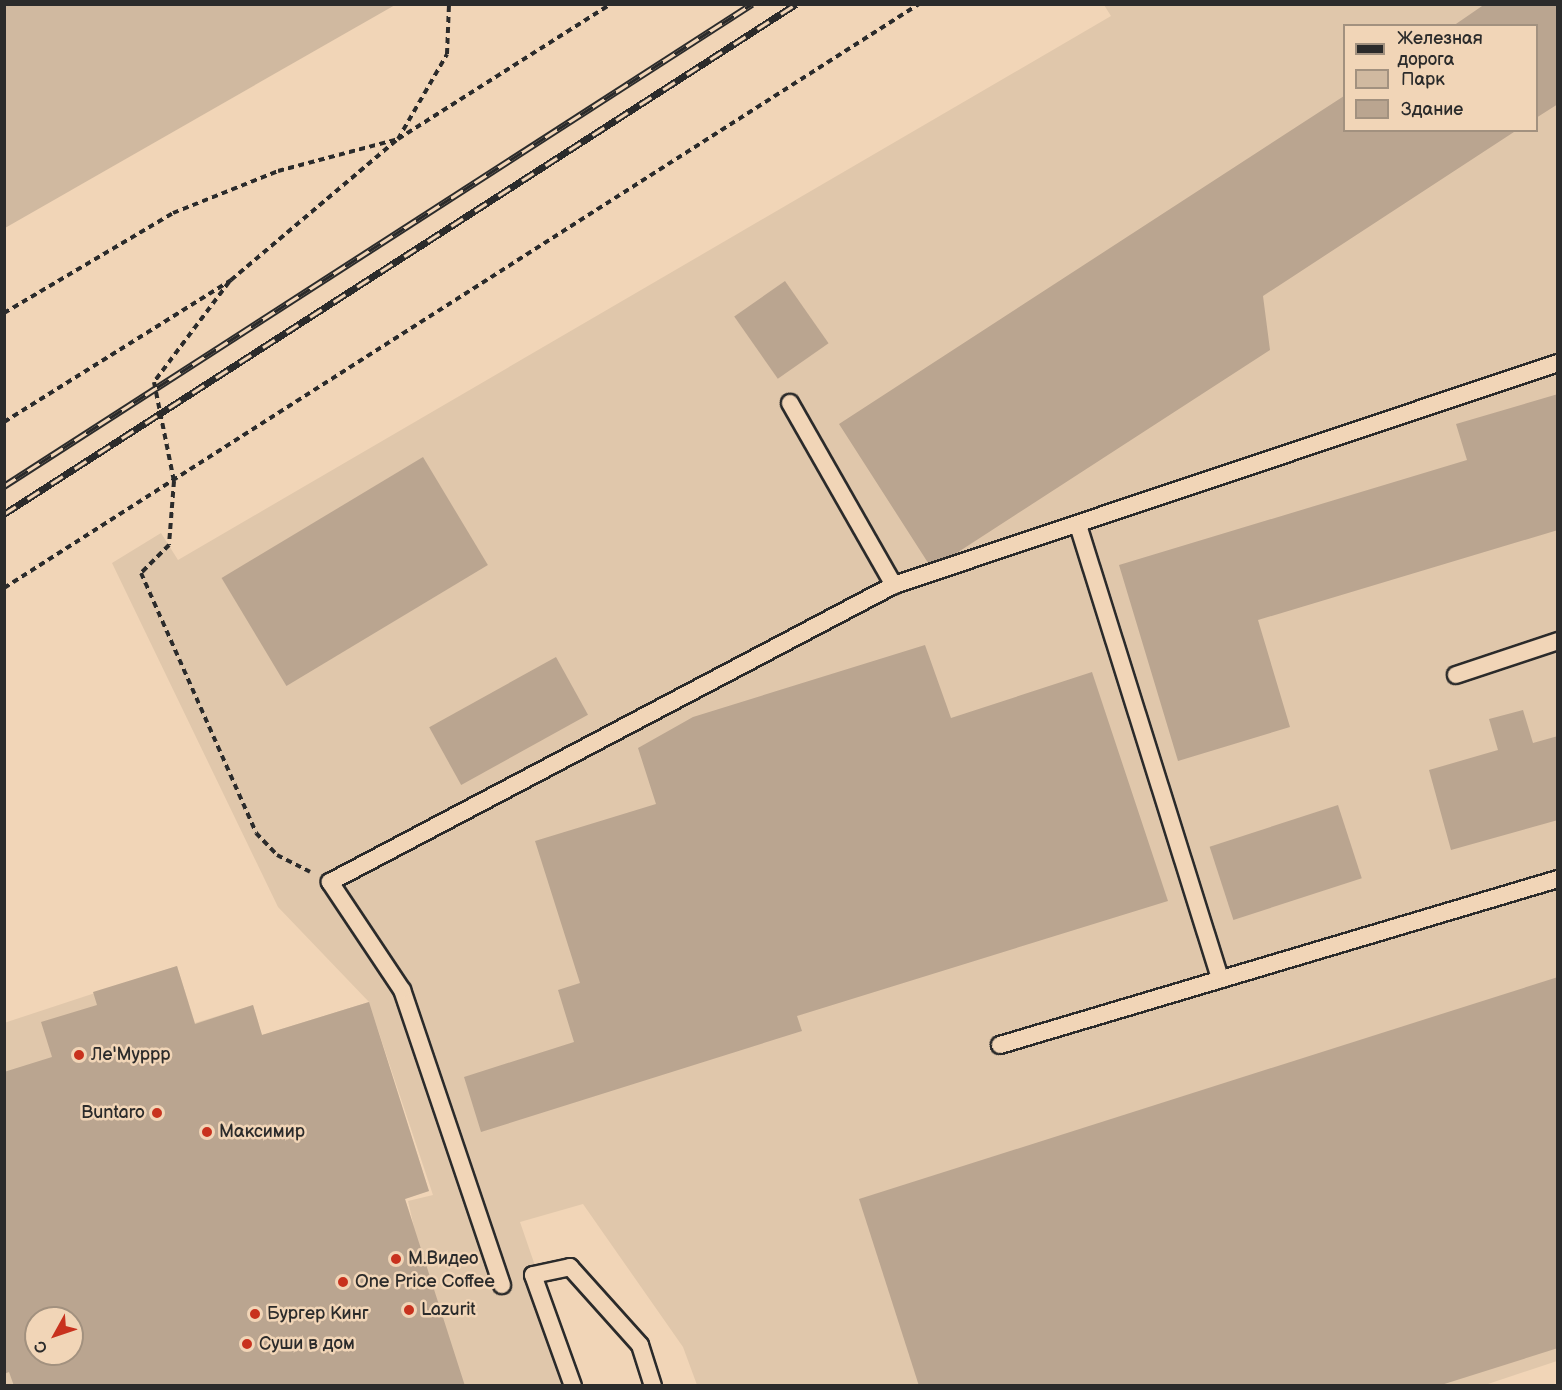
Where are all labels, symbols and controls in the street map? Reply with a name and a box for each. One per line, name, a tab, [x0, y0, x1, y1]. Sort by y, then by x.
legend	[1343, 24, 1538, 132]
text: Железная дорога	[1397, 28, 1483, 70]
text: Парк	[1401, 69, 1445, 90]
text: Здание	[1401, 99, 1463, 120]
place label: Ле'Муррр	[91, 1044, 170, 1066]
marker: Ле'Муррр	[72, 1048, 86, 1062]
place label: Buntaro	[81, 1102, 145, 1124]
marker: Buntaro	[150, 1106, 164, 1120]
place label: Максимир	[219, 1121, 305, 1143]
marker: Максимир	[200, 1125, 214, 1139]
place label: М.Видео	[408, 1248, 478, 1270]
marker: М.Видео	[389, 1252, 403, 1266]
place label: One Price Coffee	[355, 1271, 495, 1293]
marker: One Price Coffee	[336, 1275, 350, 1289]
place label: Lazurit	[421, 1299, 476, 1321]
place label: Бургер Кинг	[267, 1303, 369, 1325]
marker: Lazurit	[402, 1303, 416, 1317]
north arrow	[24, 1306, 84, 1366]
marker: Бургер Кинг	[248, 1307, 262, 1321]
place label: Суши в дом	[259, 1333, 355, 1355]
text: С	[31, 1336, 52, 1357]
marker: Суши в дом	[240, 1337, 254, 1351]

